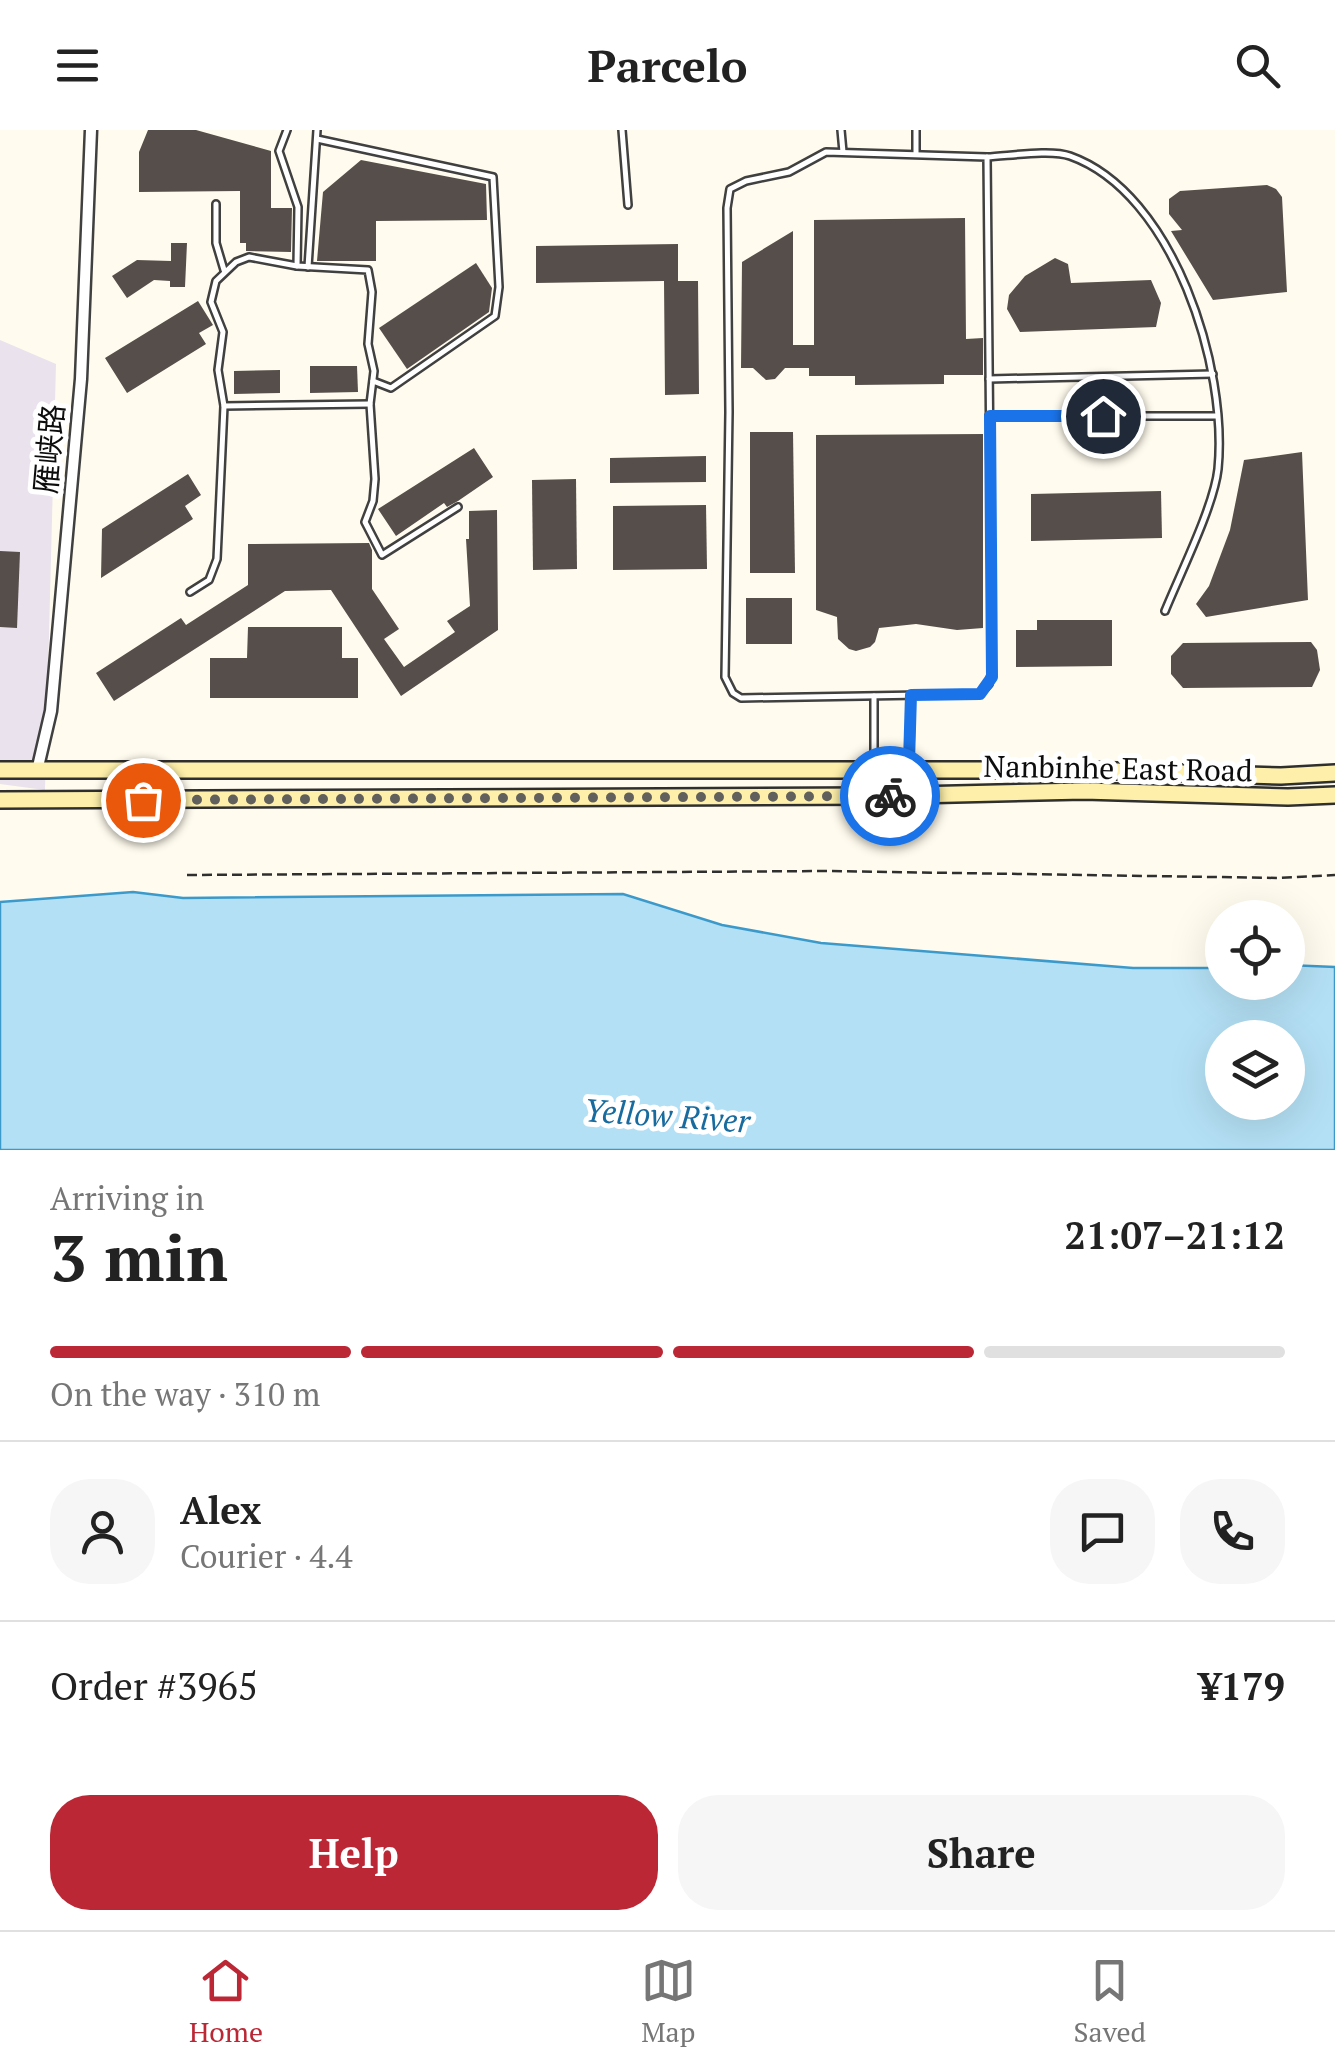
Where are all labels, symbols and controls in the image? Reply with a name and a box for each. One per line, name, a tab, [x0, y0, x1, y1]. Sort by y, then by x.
text: Parcelo	[588, 35, 747, 95]
icon: menu	[50, 38, 105, 93]
icon: search	[1230, 38, 1285, 93]
pin	[1061, 374, 1146, 459]
icon: home	[1076, 389, 1131, 444]
street label: 雁峡路	[25, 402, 73, 496]
courier	[840, 746, 940, 846]
street label: Nanbinhe East Road	[983, 746, 1253, 790]
pin	[101, 758, 186, 843]
icon: bike	[863, 769, 918, 824]
icon: bag	[116, 773, 171, 828]
map controls	[1205, 900, 1305, 1120]
button: locate	[1205, 900, 1305, 1000]
button: layers	[1205, 1020, 1305, 1120]
water label: Yellow River	[583, 1088, 753, 1142]
text: Arriving in	[50, 1177, 204, 1219]
text: 21:07–21:12	[1064, 1210, 1285, 1260]
text: 3 min	[50, 1213, 228, 1300]
text: On the way · 310 m	[50, 1373, 320, 1415]
button: person	[50, 1479, 155, 1584]
button: chat	[1050, 1479, 1155, 1584]
button: phone	[1180, 1479, 1285, 1584]
text: Alex	[180, 1485, 261, 1535]
text: Courier · 4.4	[180, 1535, 352, 1577]
text: Order #3965	[50, 1661, 258, 1711]
text: ¥179	[1199, 1661, 1285, 1711]
button: Help	[50, 1795, 658, 1910]
button: Share	[678, 1795, 1285, 1910]
tab: Home	[189, 1953, 263, 2050]
tab: Map	[641, 1953, 696, 2050]
tab: Saved	[1074, 1953, 1146, 2050]

